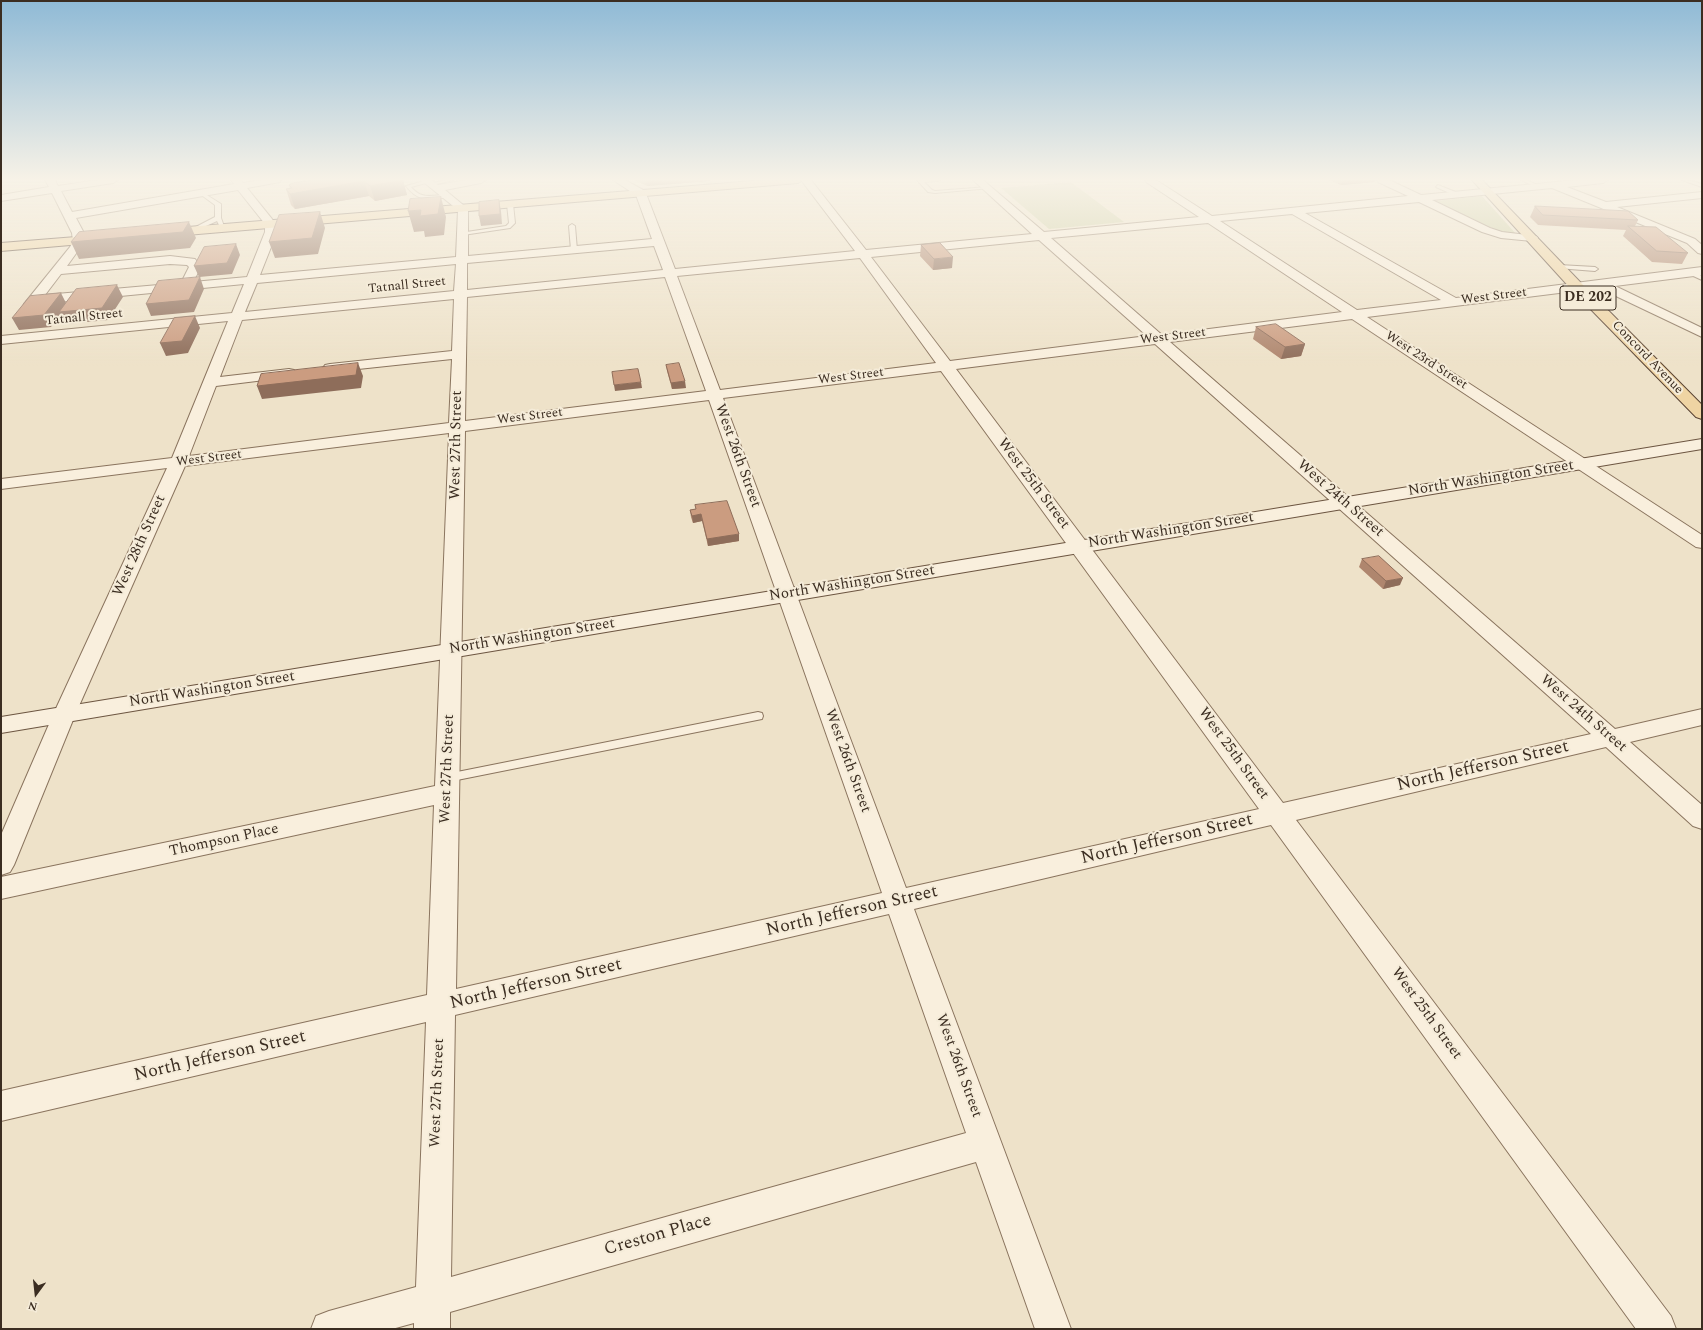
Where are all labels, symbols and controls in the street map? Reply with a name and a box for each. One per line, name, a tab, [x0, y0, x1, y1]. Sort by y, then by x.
street label: Tatnall Street	[367, 274, 447, 298]
street label: West Street	[1460, 285, 1528, 309]
road number: DE 202	[1560, 286, 1616, 310]
street label: Tatnall Street	[44, 306, 124, 330]
street label: Concord Avenue	[1608, 318, 1686, 398]
street label: West Street	[1139, 325, 1207, 349]
street label: West 23rd Street	[1382, 329, 1470, 393]
street label: West Street	[817, 365, 885, 389]
street label: West 27th Street	[447, 390, 467, 500]
street label: West 26th Street	[710, 402, 764, 510]
street label: West Street	[496, 405, 564, 429]
street label: West 25th Street	[993, 435, 1073, 533]
street label: West Street	[175, 447, 243, 471]
street label: West 24th Street	[1293, 456, 1387, 542]
street label: North Washington Street	[1407, 457, 1575, 501]
street label: West 28th Street	[110, 492, 170, 600]
street label: North Washington Street	[1087, 509, 1255, 553]
street label: North Washington Street	[768, 562, 936, 606]
street label: North Washington Street	[448, 615, 616, 659]
street label: North Washington Street	[128, 668, 296, 712]
street label: West 24th Street	[1536, 671, 1630, 757]
street label: West 25th Street	[1194, 705, 1272, 803]
street label: West 26th Street	[820, 707, 874, 815]
street label: West 27th Street	[437, 714, 459, 824]
street label: North Jefferson Street	[1395, 737, 1571, 797]
street label: North Jefferson Street	[1079, 810, 1255, 870]
street label: Thompson Place	[168, 821, 280, 861]
street label: North Jefferson Street	[764, 882, 940, 942]
street label: North Jefferson Street	[448, 955, 624, 1015]
street label: West 25th Street	[1387, 965, 1465, 1063]
street label: West 26th Street	[931, 1012, 985, 1120]
street label: North Jefferson Street	[132, 1027, 308, 1087]
street label: West 27th Street	[427, 1038, 449, 1148]
street label: Creston Place	[602, 1210, 714, 1262]
north arrow	[16, 1274, 56, 1314]
text: N	[26, 1297, 39, 1315]

